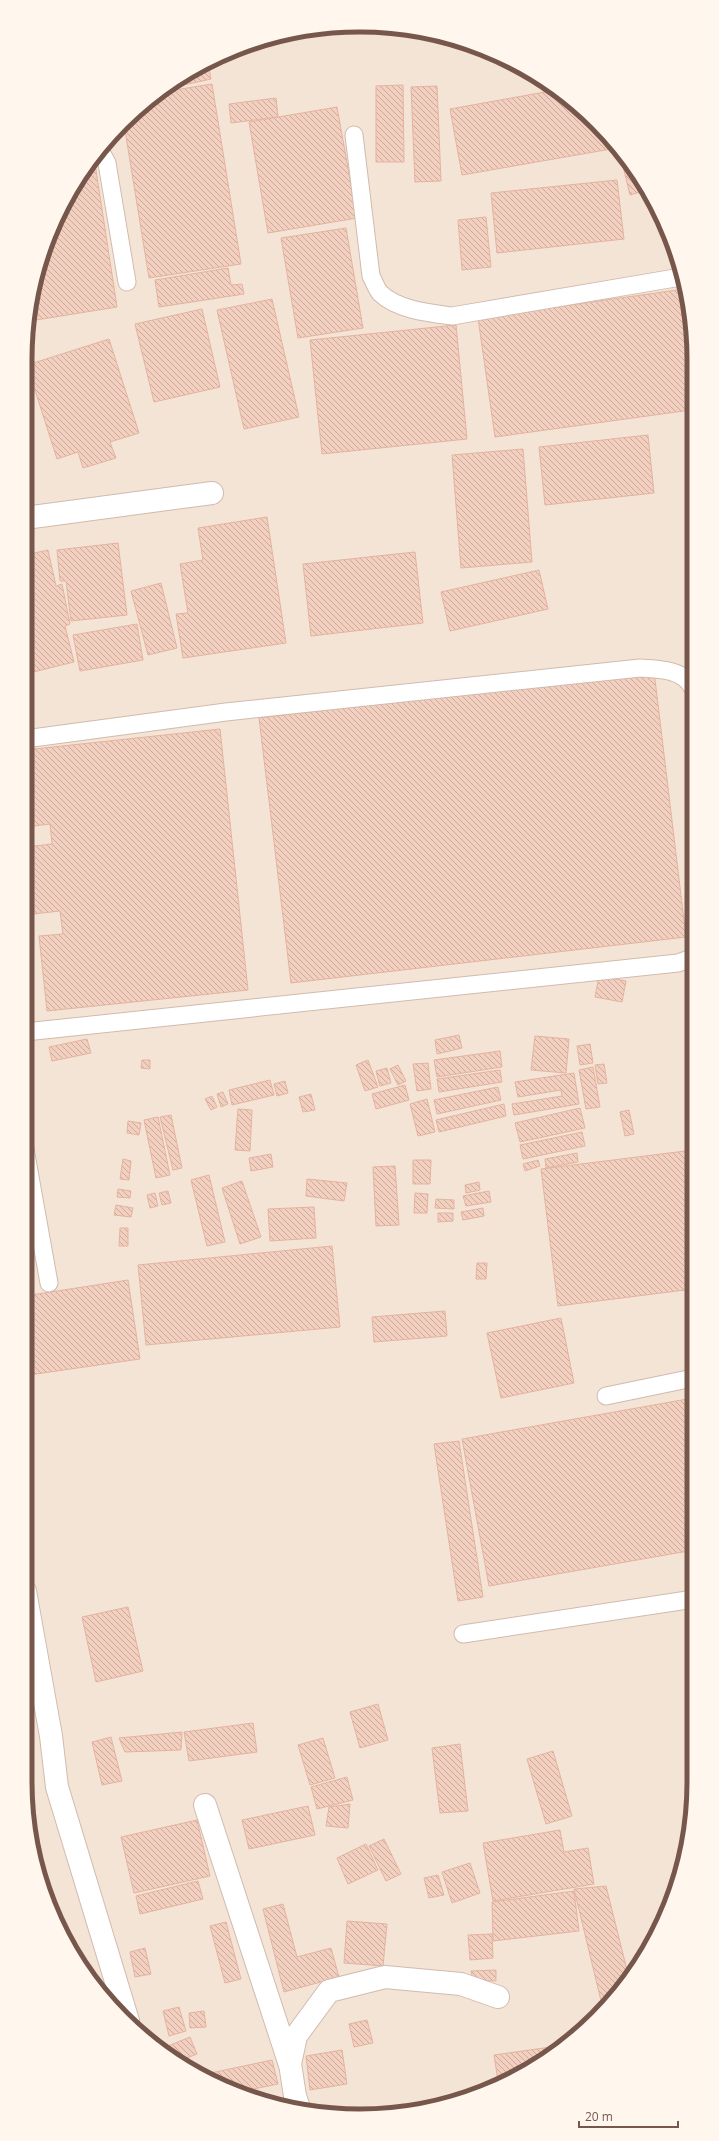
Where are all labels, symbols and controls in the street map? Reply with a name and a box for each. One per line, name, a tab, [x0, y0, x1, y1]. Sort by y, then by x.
scale bar	[579, 2103, 678, 2129]
text: 20 m	[585, 2108, 613, 2125]

